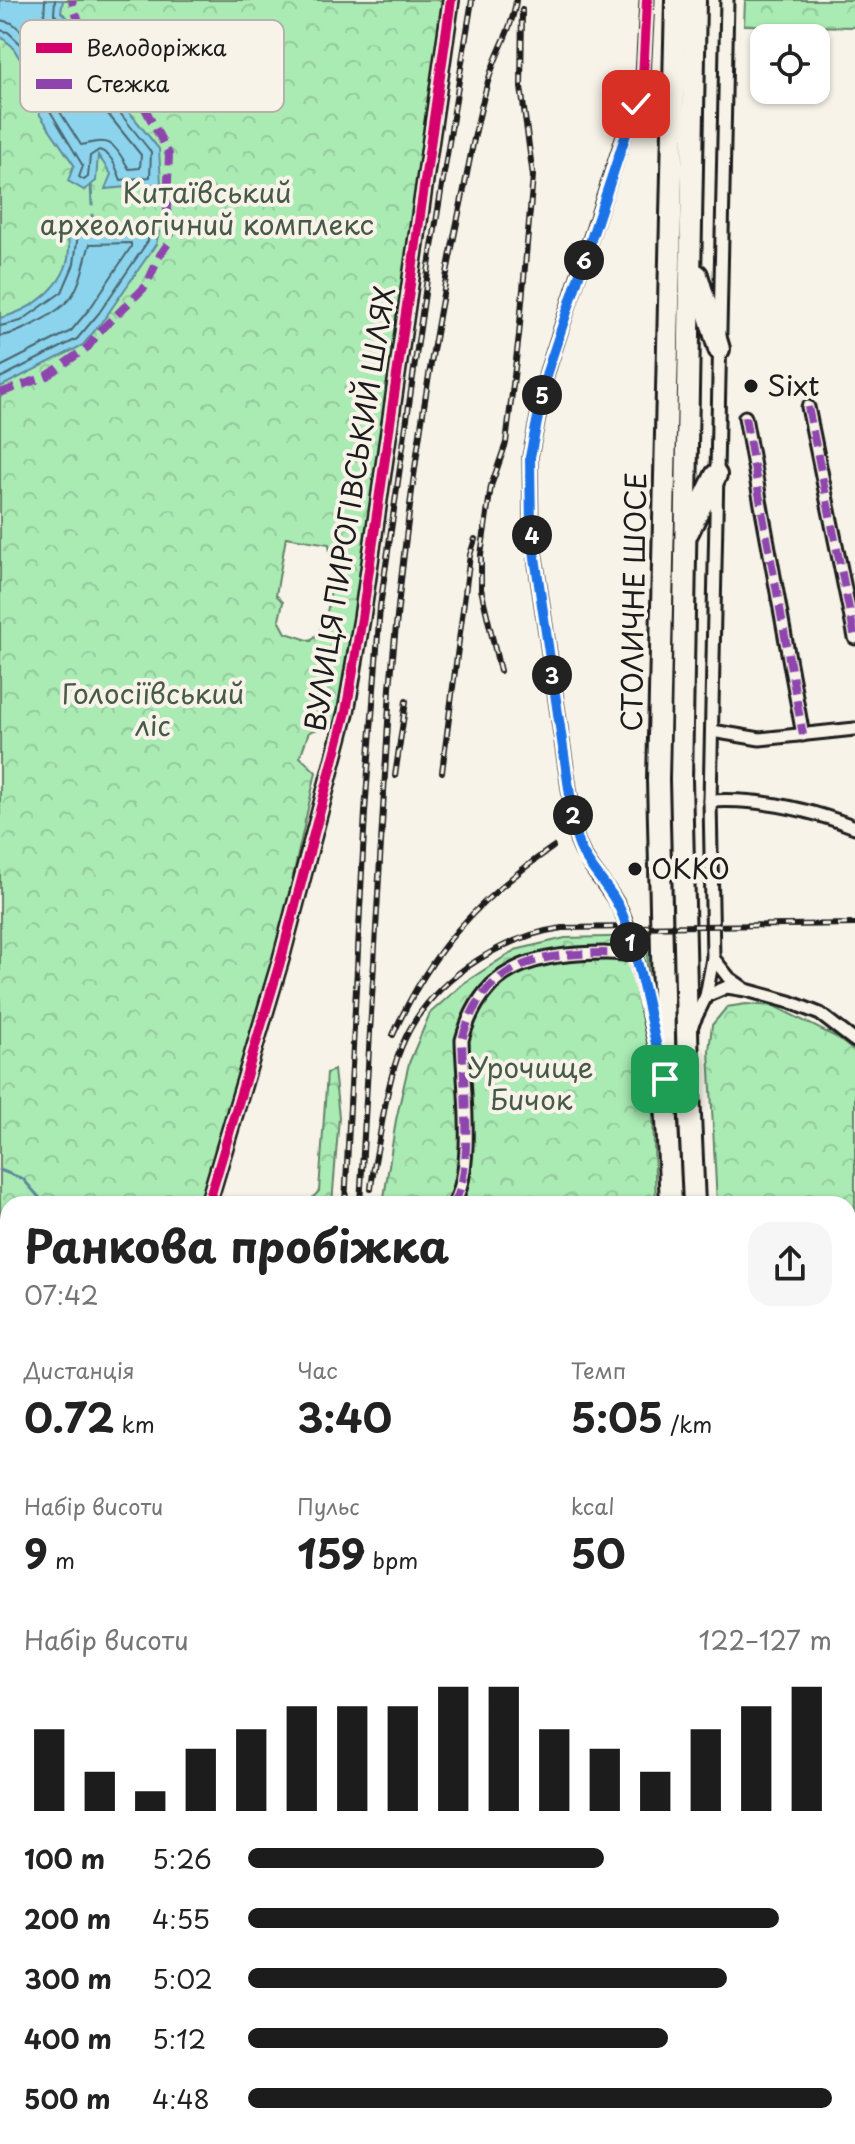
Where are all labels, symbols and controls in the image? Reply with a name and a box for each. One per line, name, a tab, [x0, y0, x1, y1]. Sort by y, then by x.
legend	[20, 20, 284, 112]
map controls	[750, 24, 830, 104]
button: locate	[750, 24, 830, 104]
text: Велодоріжка	[86, 30, 227, 63]
text: Стежка	[86, 66, 169, 99]
pin	[602, 70, 670, 138]
icon: check	[614, 82, 658, 126]
park label: Китаївський археологічний комплекс	[40, 170, 374, 245]
pin: 6	[564, 240, 604, 280]
text: 6	[576, 243, 592, 276]
street label: ВУЛИЦЯ ПИРОГІВСЬКИЙ ШЛЯХ	[292, 283, 405, 734]
place label: Sixt	[767, 363, 820, 406]
pin: 5	[522, 375, 562, 415]
marker: Sixt	[742, 377, 760, 395]
text: 5	[535, 378, 549, 411]
street label: СТОЛИЧНЕ ШОСЕ	[609, 472, 656, 732]
pin: 4	[512, 515, 552, 555]
text: 4	[525, 518, 539, 551]
pin: 3	[532, 655, 572, 695]
text: 3	[545, 658, 559, 691]
park label: Голосіївський ліс	[62, 671, 244, 746]
pin: 2	[553, 795, 593, 835]
text: 2	[565, 798, 581, 831]
place label: ОККО	[651, 846, 730, 889]
marker: ОККО	[626, 860, 644, 878]
pin: 1	[610, 922, 650, 962]
text: 1	[625, 925, 635, 958]
park label: Урочище Бичок	[468, 1045, 594, 1120]
pin	[631, 1045, 699, 1113]
icon: arrive	[643, 1057, 687, 1101]
text: Ранкова пробіжка	[24, 1212, 449, 1278]
button: share	[748, 1222, 832, 1306]
text: 07:42	[24, 1275, 99, 1314]
text: Дистанція	[24, 1353, 135, 1386]
text: Час	[297, 1353, 338, 1386]
text: Темп	[571, 1353, 626, 1386]
text: 0.72	[24, 1386, 114, 1447]
text: 3:40	[297, 1386, 392, 1447]
text: 5:05	[571, 1386, 663, 1447]
text: km	[114, 1407, 155, 1440]
text: /km	[663, 1407, 712, 1440]
text: Набір висоти	[24, 1489, 163, 1522]
text: Пульс	[297, 1489, 360, 1522]
text: kcal	[571, 1489, 615, 1522]
text: 9	[24, 1522, 48, 1583]
text: 159	[297, 1522, 365, 1583]
text: 50	[571, 1522, 626, 1583]
text: m	[48, 1543, 75, 1576]
text: bpm	[365, 1543, 418, 1576]
text: Набір висоти	[24, 1620, 189, 1659]
text: 122–127 m	[699, 1620, 832, 1659]
text: 100 m	[24, 1839, 105, 1878]
text: 5:26	[152, 1839, 212, 1878]
text: 200 m	[24, 1899, 111, 1938]
text: 4:55	[152, 1899, 210, 1938]
text: 300 m	[24, 1959, 112, 1998]
text: 5:02	[152, 1959, 213, 1998]
text: 400 m	[24, 2019, 112, 2058]
text: 5:12	[152, 2019, 206, 2058]
text: 500 m	[24, 2079, 110, 2118]
text: 4:48	[152, 2079, 210, 2118]

